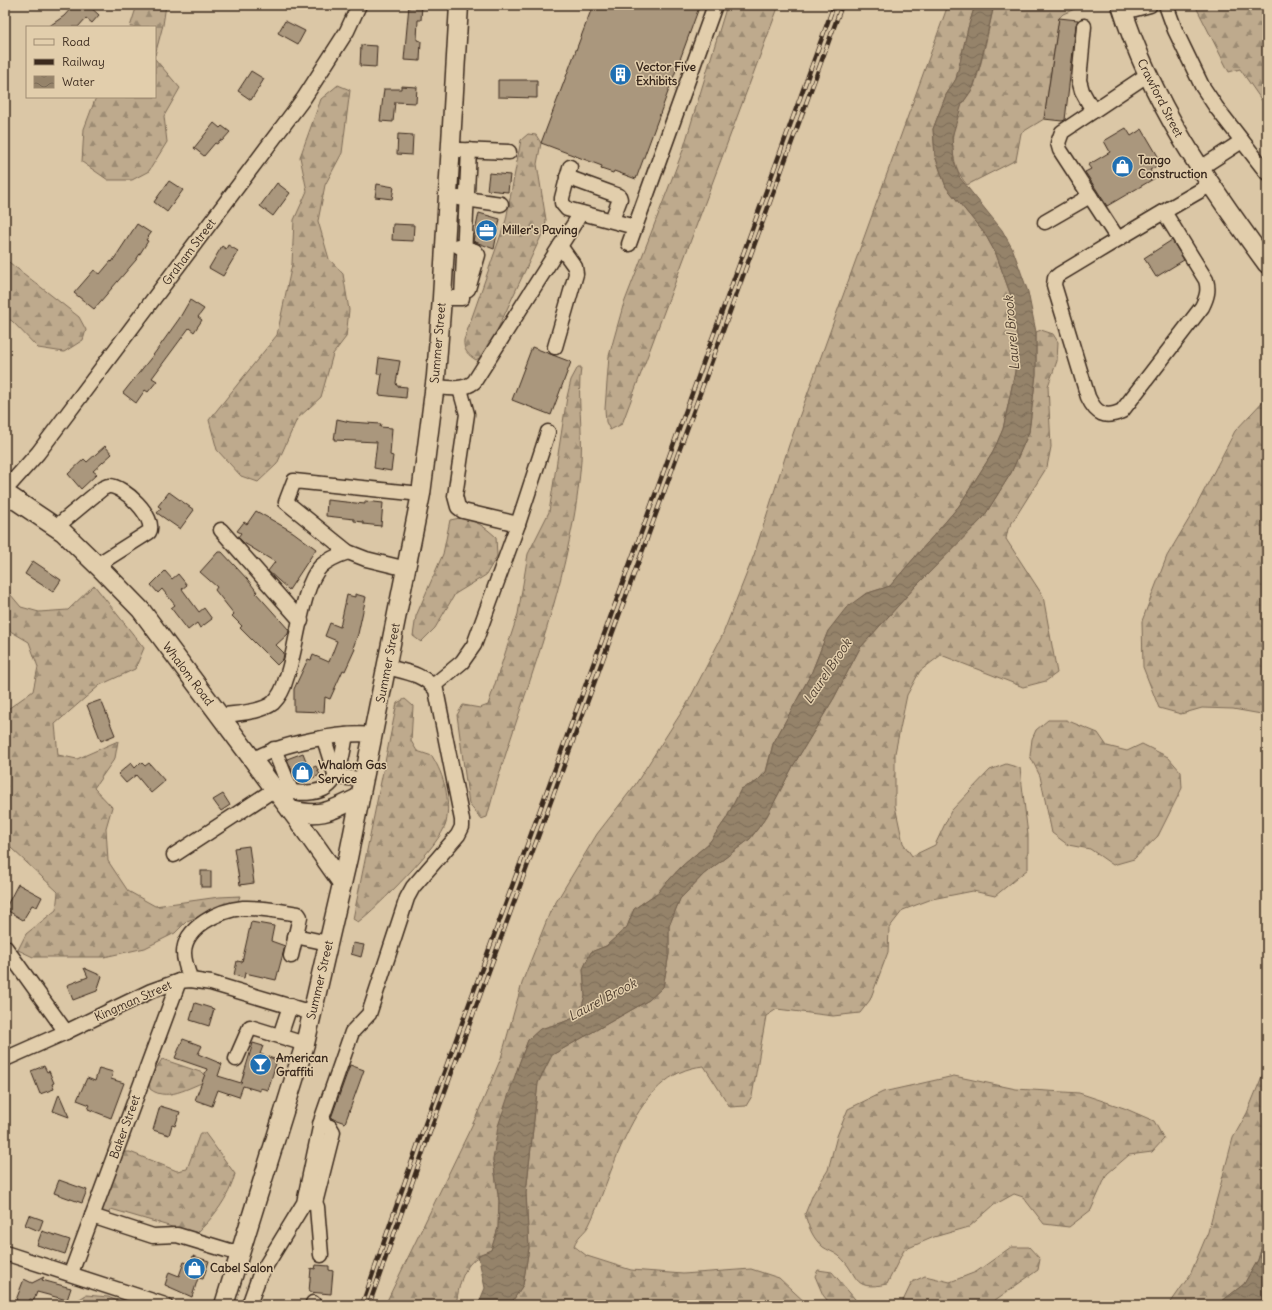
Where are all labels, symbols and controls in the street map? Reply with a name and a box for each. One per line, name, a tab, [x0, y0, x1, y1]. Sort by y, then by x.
legend	[26, 26, 156, 98]
text: Road	[62, 34, 90, 49]
text: Railway	[62, 54, 105, 69]
street label: Crawford Street	[1134, 56, 1187, 140]
place label: Vector Five Exhibits	[636, 59, 696, 88]
building icon: Vector Five Exhibits	[608, 61, 634, 87]
text: Water	[62, 74, 95, 89]
place label: Tango Construction	[1138, 152, 1207, 181]
shop icon: Tango Construction	[1109, 154, 1135, 180]
street label: Graham Street	[159, 215, 219, 288]
office icon: Miller's Paving	[473, 217, 499, 243]
place label: Miller's Paving	[502, 222, 578, 238]
water label: Laurel Brook	[1000, 294, 1023, 371]
street label: Summer Street	[427, 302, 449, 384]
street label: Summer Street	[372, 622, 403, 704]
water label: Laurel Brook	[799, 634, 856, 707]
street label: Whalom Road	[160, 639, 217, 708]
place label: Whalom Gas Service	[318, 757, 387, 786]
shop icon: Whalom Gas Service	[290, 759, 316, 785]
street label: Summer Street	[303, 939, 336, 1021]
water label: Laurel Brook	[565, 974, 640, 1025]
street label: Kingman Street	[92, 977, 174, 1024]
place label: American Graffiti	[276, 1050, 328, 1079]
bar icon: American Graffiti	[248, 1052, 274, 1078]
street label: Baker Street	[106, 1093, 143, 1161]
shop icon: Cabel Salon	[181, 1255, 207, 1281]
place label: Cabel Salon	[210, 1260, 273, 1275]

